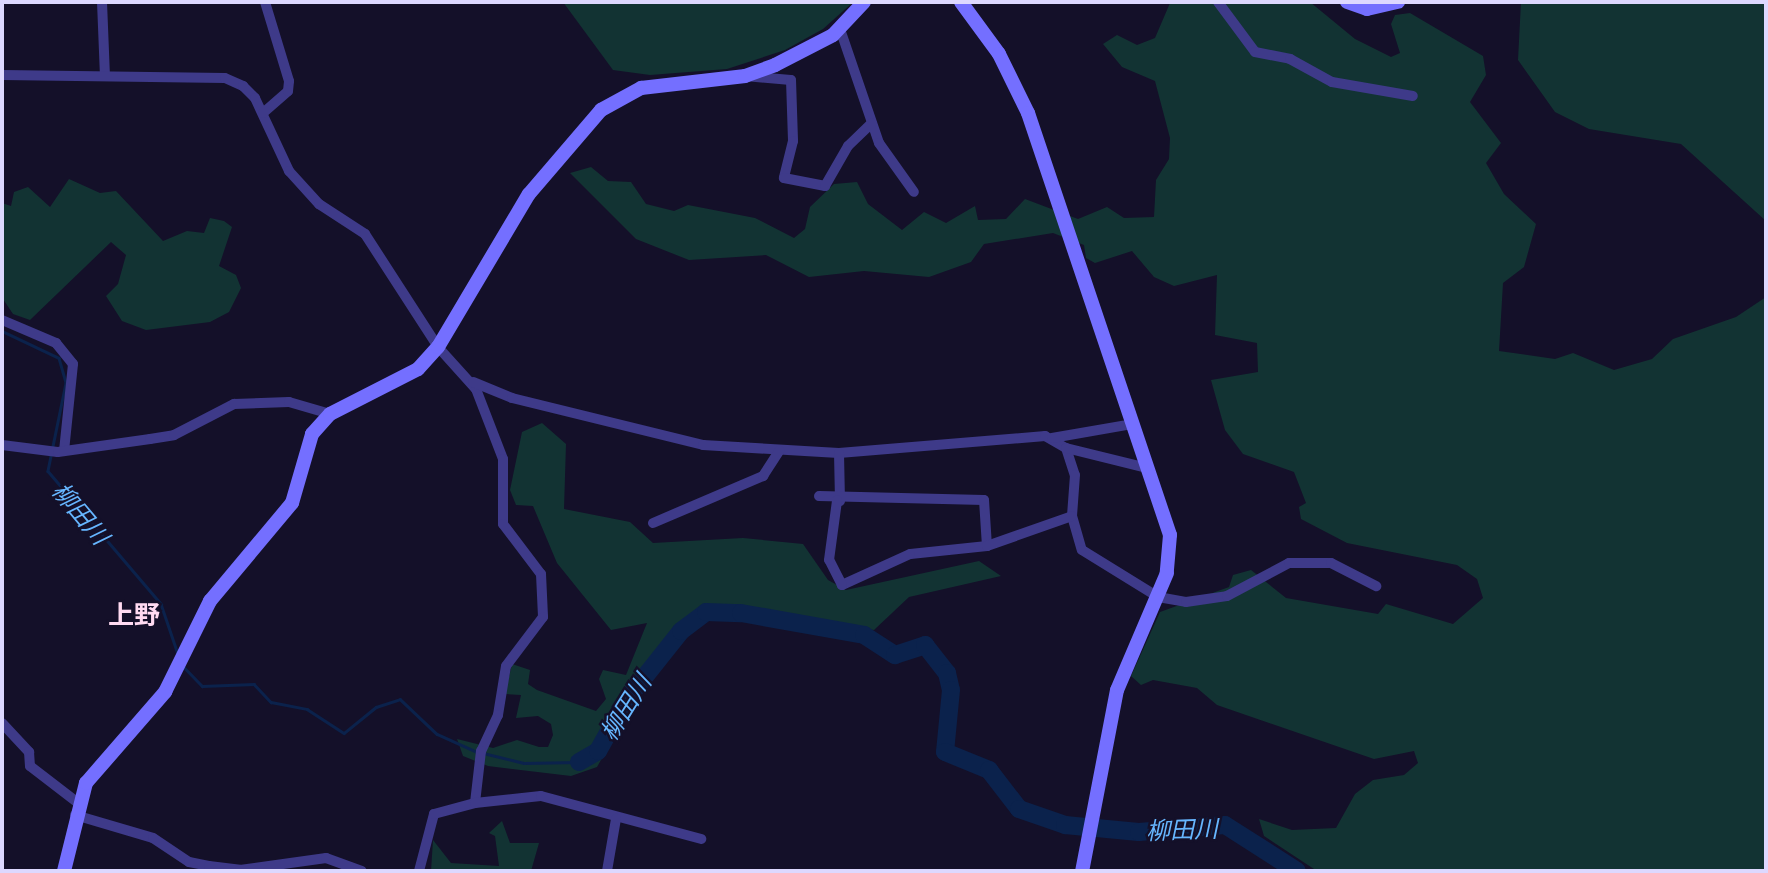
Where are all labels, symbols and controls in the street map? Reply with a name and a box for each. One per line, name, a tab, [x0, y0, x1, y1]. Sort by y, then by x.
water label: 柳田川	[47, 476, 115, 550]
district label: 上野	[108, 599, 160, 631]
water label: 柳田川	[594, 669, 656, 745]
water label: 柳田川	[1146, 813, 1218, 845]

